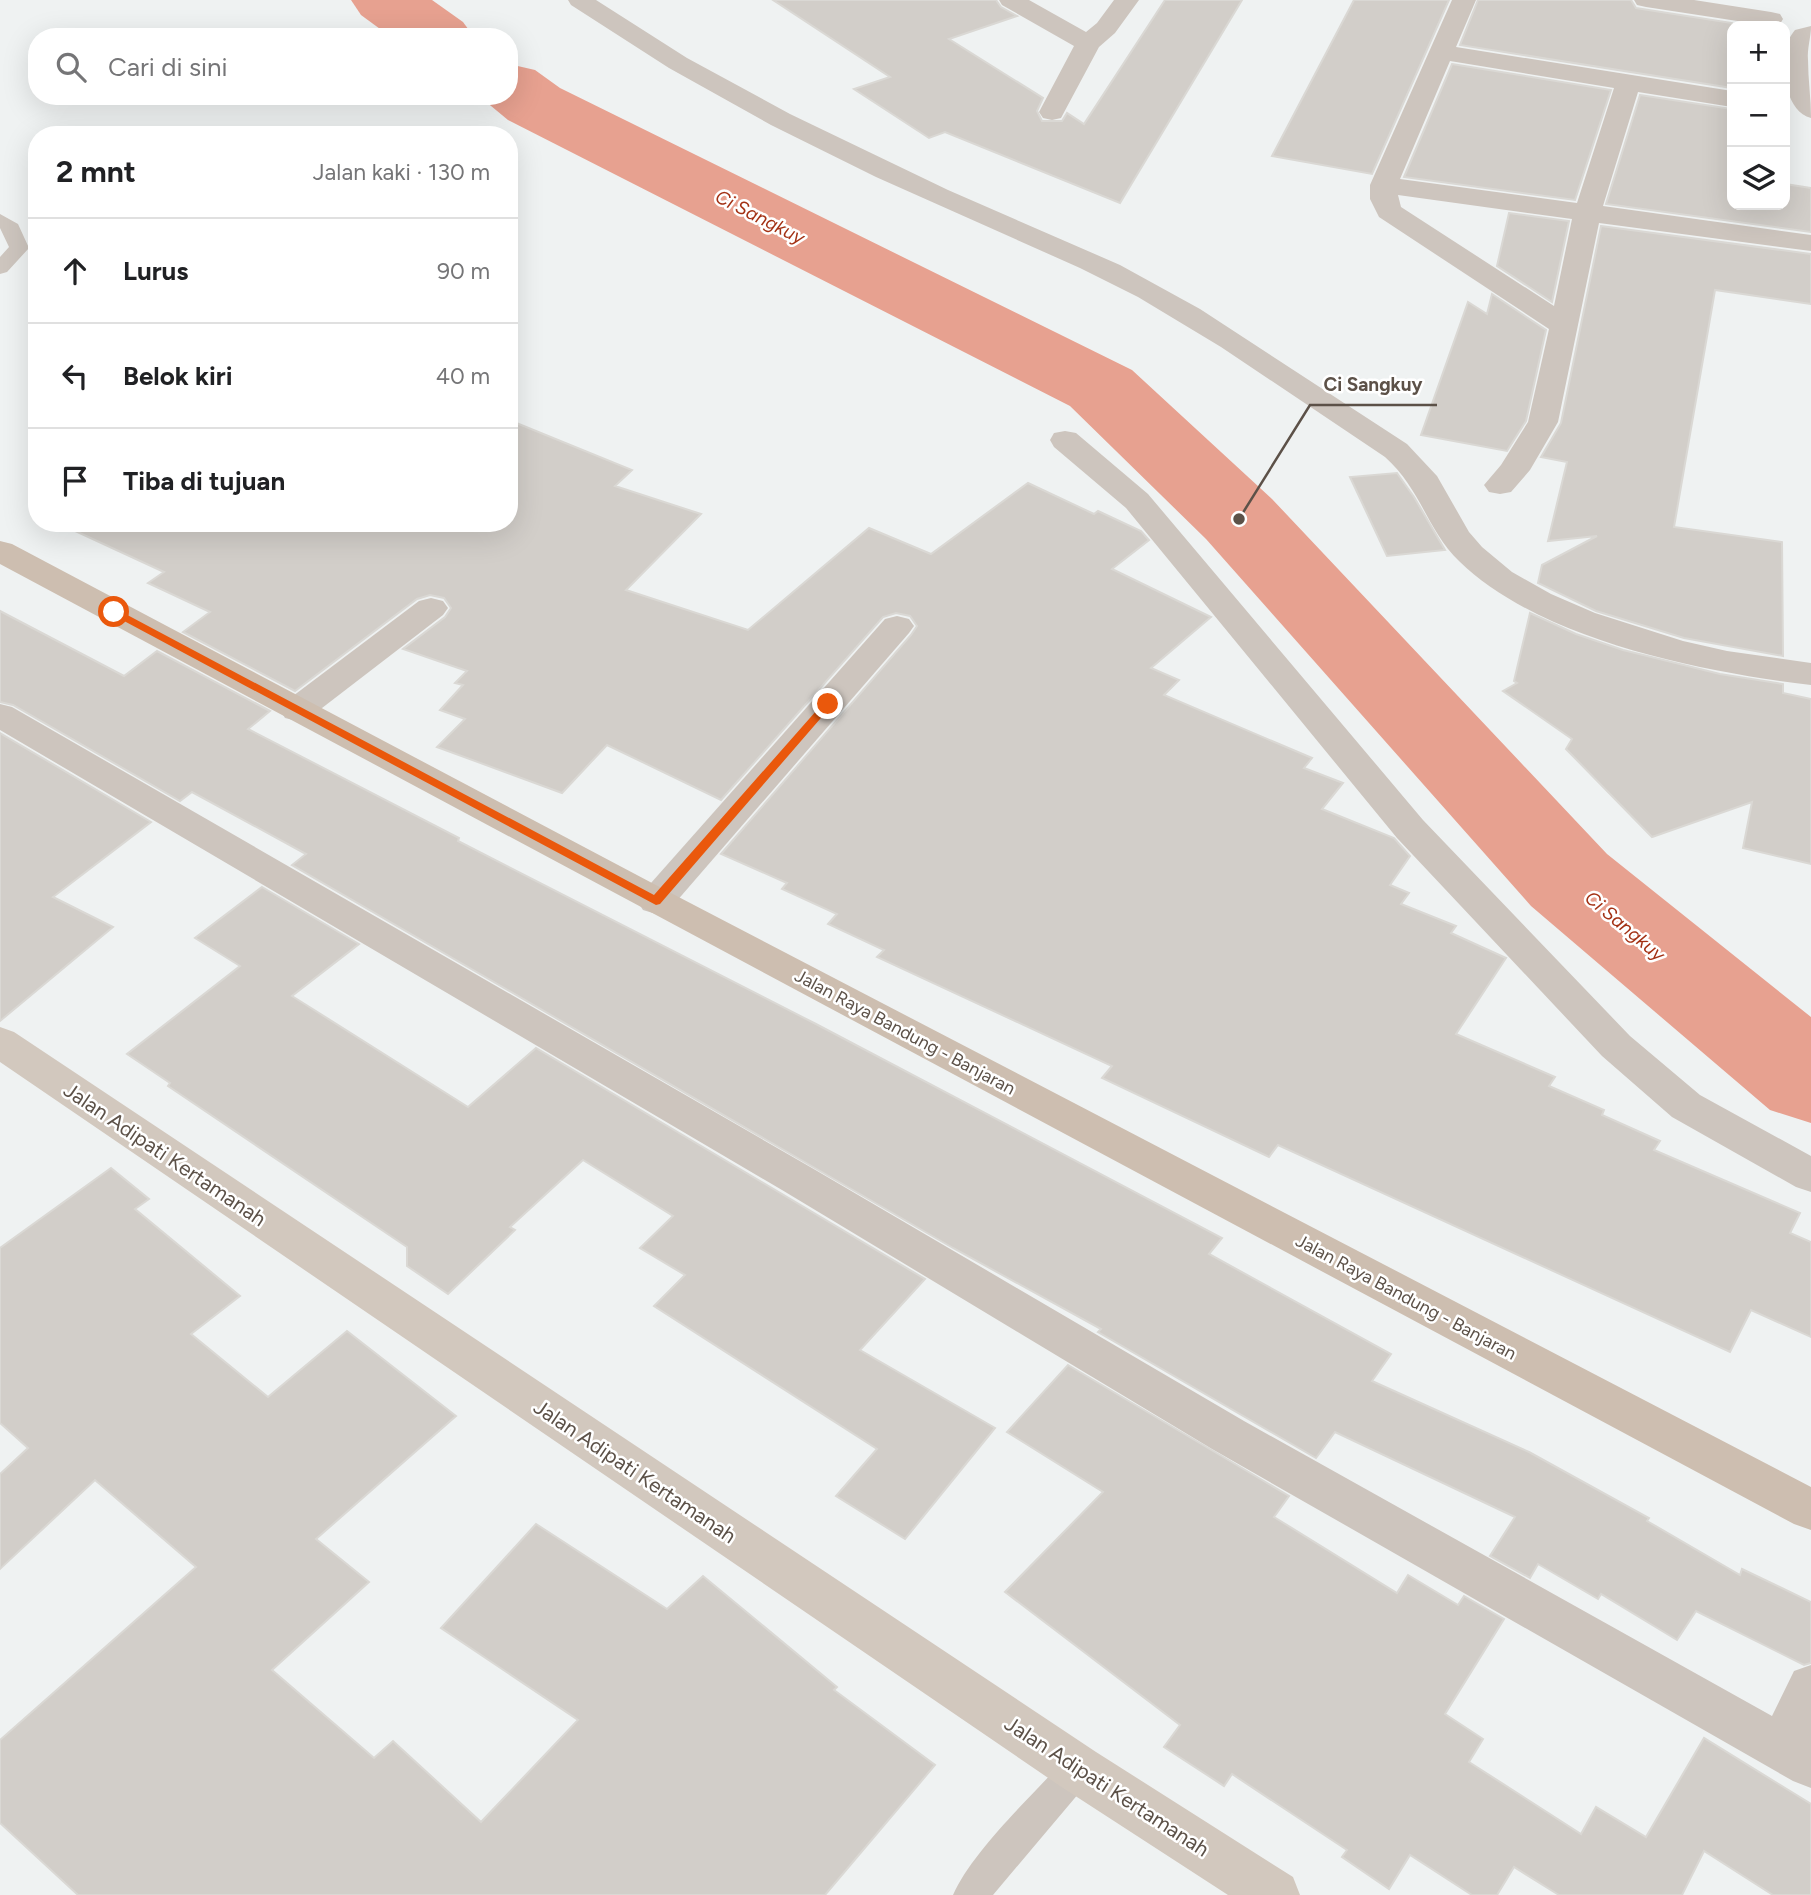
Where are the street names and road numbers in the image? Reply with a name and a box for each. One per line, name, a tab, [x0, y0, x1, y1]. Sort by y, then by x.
street label: Jalan Raya Bandung - Banjaran	[791, 964, 1019, 1100]
street label: Jalan Adipati Kertamanah	[59, 1077, 271, 1231]
street label: Jalan Raya Bandung - Banjaran	[1292, 1229, 1520, 1365]
street label: Jalan Adipati Kertamanah	[529, 1394, 741, 1548]
street label: Jalan Adipati Kertamanah	[1000, 1711, 1214, 1861]

